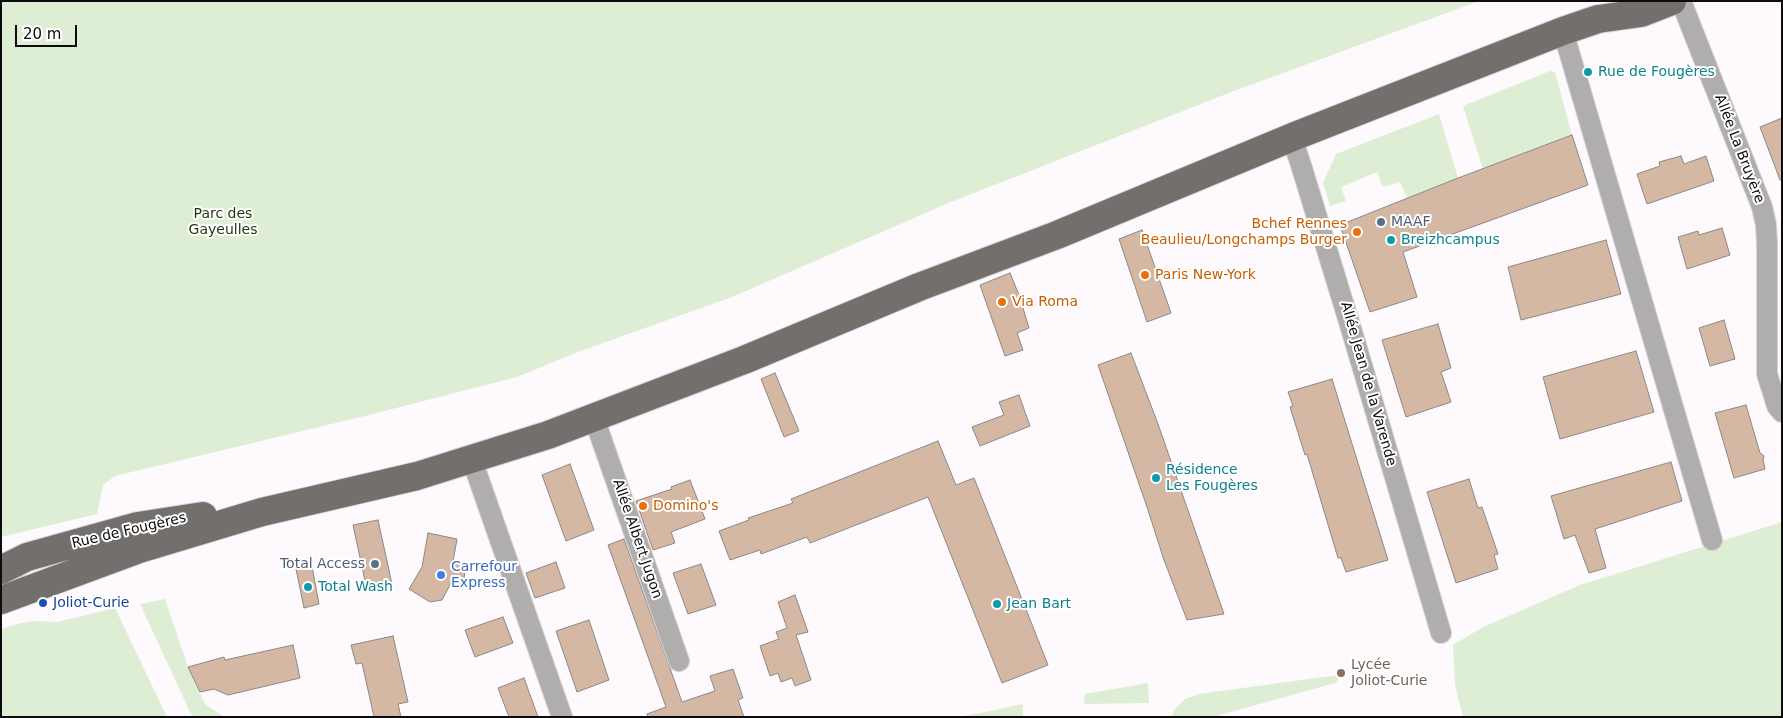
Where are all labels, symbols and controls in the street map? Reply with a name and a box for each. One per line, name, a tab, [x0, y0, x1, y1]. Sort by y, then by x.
scale bar	[18, 15, 80, 47]
text: 20 m	[23, 25, 61, 43]
place label: Rue de Fougères	[1598, 64, 1715, 80]
marker: Rue de Fougères	[1582, 66, 1594, 78]
street label: Allée La Bruyère	[1711, 92, 1767, 206]
park label: Parc des Gayeulles	[189, 206, 257, 238]
place label: MAAF	[1391, 214, 1431, 230]
place label: Bchef Rennes Beaulieu/Longchamps Burger	[1141, 216, 1347, 248]
marker: MAAF	[1375, 216, 1387, 228]
marker: Bchef Rennes Beaulieu/Longchamps Burger	[1351, 226, 1363, 238]
place label: Breizhcampus	[1401, 232, 1500, 248]
marker: Breizhcampus	[1385, 234, 1397, 246]
place label: Paris New-York	[1155, 267, 1256, 283]
marker: Paris New-York	[1139, 269, 1151, 281]
place label: Via Roma	[1012, 294, 1078, 310]
marker: Via Roma	[996, 296, 1008, 308]
street label: Allée Jean de la Varende	[1336, 300, 1400, 468]
place label: Résidence Les Fougères	[1166, 462, 1258, 494]
marker: Résidence Les Fougères	[1150, 472, 1162, 484]
street label: Allée Albert Jugon	[609, 477, 665, 601]
place label: Domino's	[653, 498, 718, 514]
marker: Domino's	[637, 500, 649, 512]
street label: Rue de Fougères	[70, 510, 188, 552]
place label: Total Access	[280, 556, 365, 572]
marker: Total Access	[369, 558, 381, 570]
place label: Carrefour Express	[451, 559, 517, 592]
marker: Carrefour Express	[435, 569, 447, 581]
place label: Total Wash	[318, 579, 393, 595]
marker: Total Wash	[302, 581, 314, 593]
place label: Joliot-Curie	[53, 595, 129, 611]
place label: Jean Bart	[1007, 596, 1071, 612]
marker: Joliot-Curie	[37, 597, 49, 609]
marker: Jean Bart	[991, 598, 1003, 610]
place label: Lycée Joliot-Curie	[1351, 657, 1427, 690]
marker: Lycée Joliot-Curie	[1335, 667, 1347, 679]

